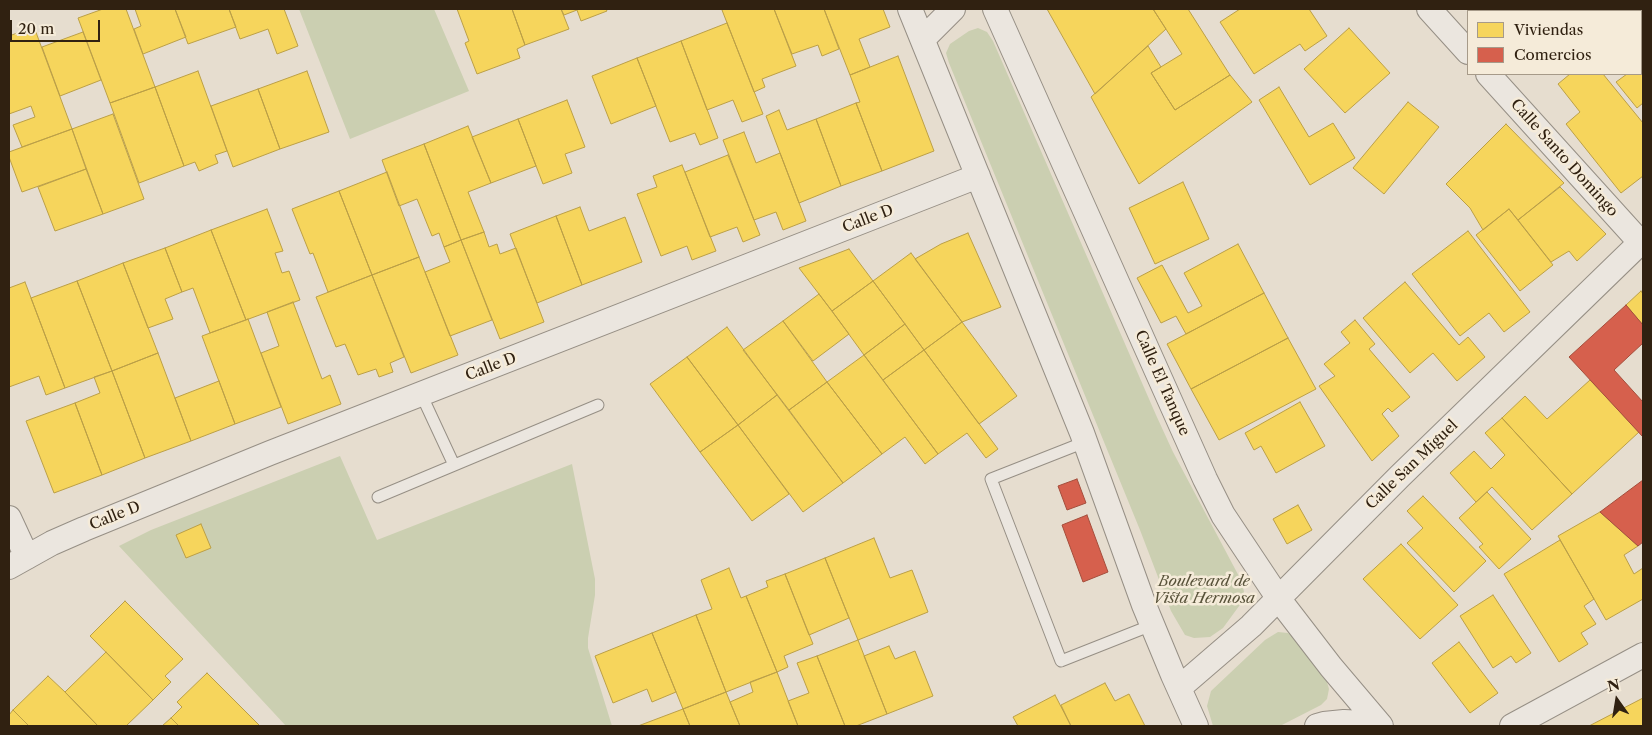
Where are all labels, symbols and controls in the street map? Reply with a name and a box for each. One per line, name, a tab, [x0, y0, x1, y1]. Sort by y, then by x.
scale bar	[12, 10, 102, 42]
legend	[1467, 10, 1642, 75]
text: 20 m	[18, 19, 54, 38]
text: Viviendas	[1514, 20, 1583, 39]
text: Comercios	[1514, 45, 1591, 64]
street label: Calle Santo Domingo	[1507, 96, 1621, 220]
street label: Calle D	[840, 201, 896, 237]
street label: Calle El Tanque	[1131, 328, 1193, 438]
street label: Calle D	[463, 349, 519, 385]
street label: Calle San Miguel	[1362, 417, 1462, 513]
street label: Calle D	[87, 498, 143, 534]
park label: Boulevard de Vista Hermosa	[1153, 573, 1255, 608]
north arrow	[1592, 675, 1642, 725]
text: N	[1606, 675, 1622, 696]

